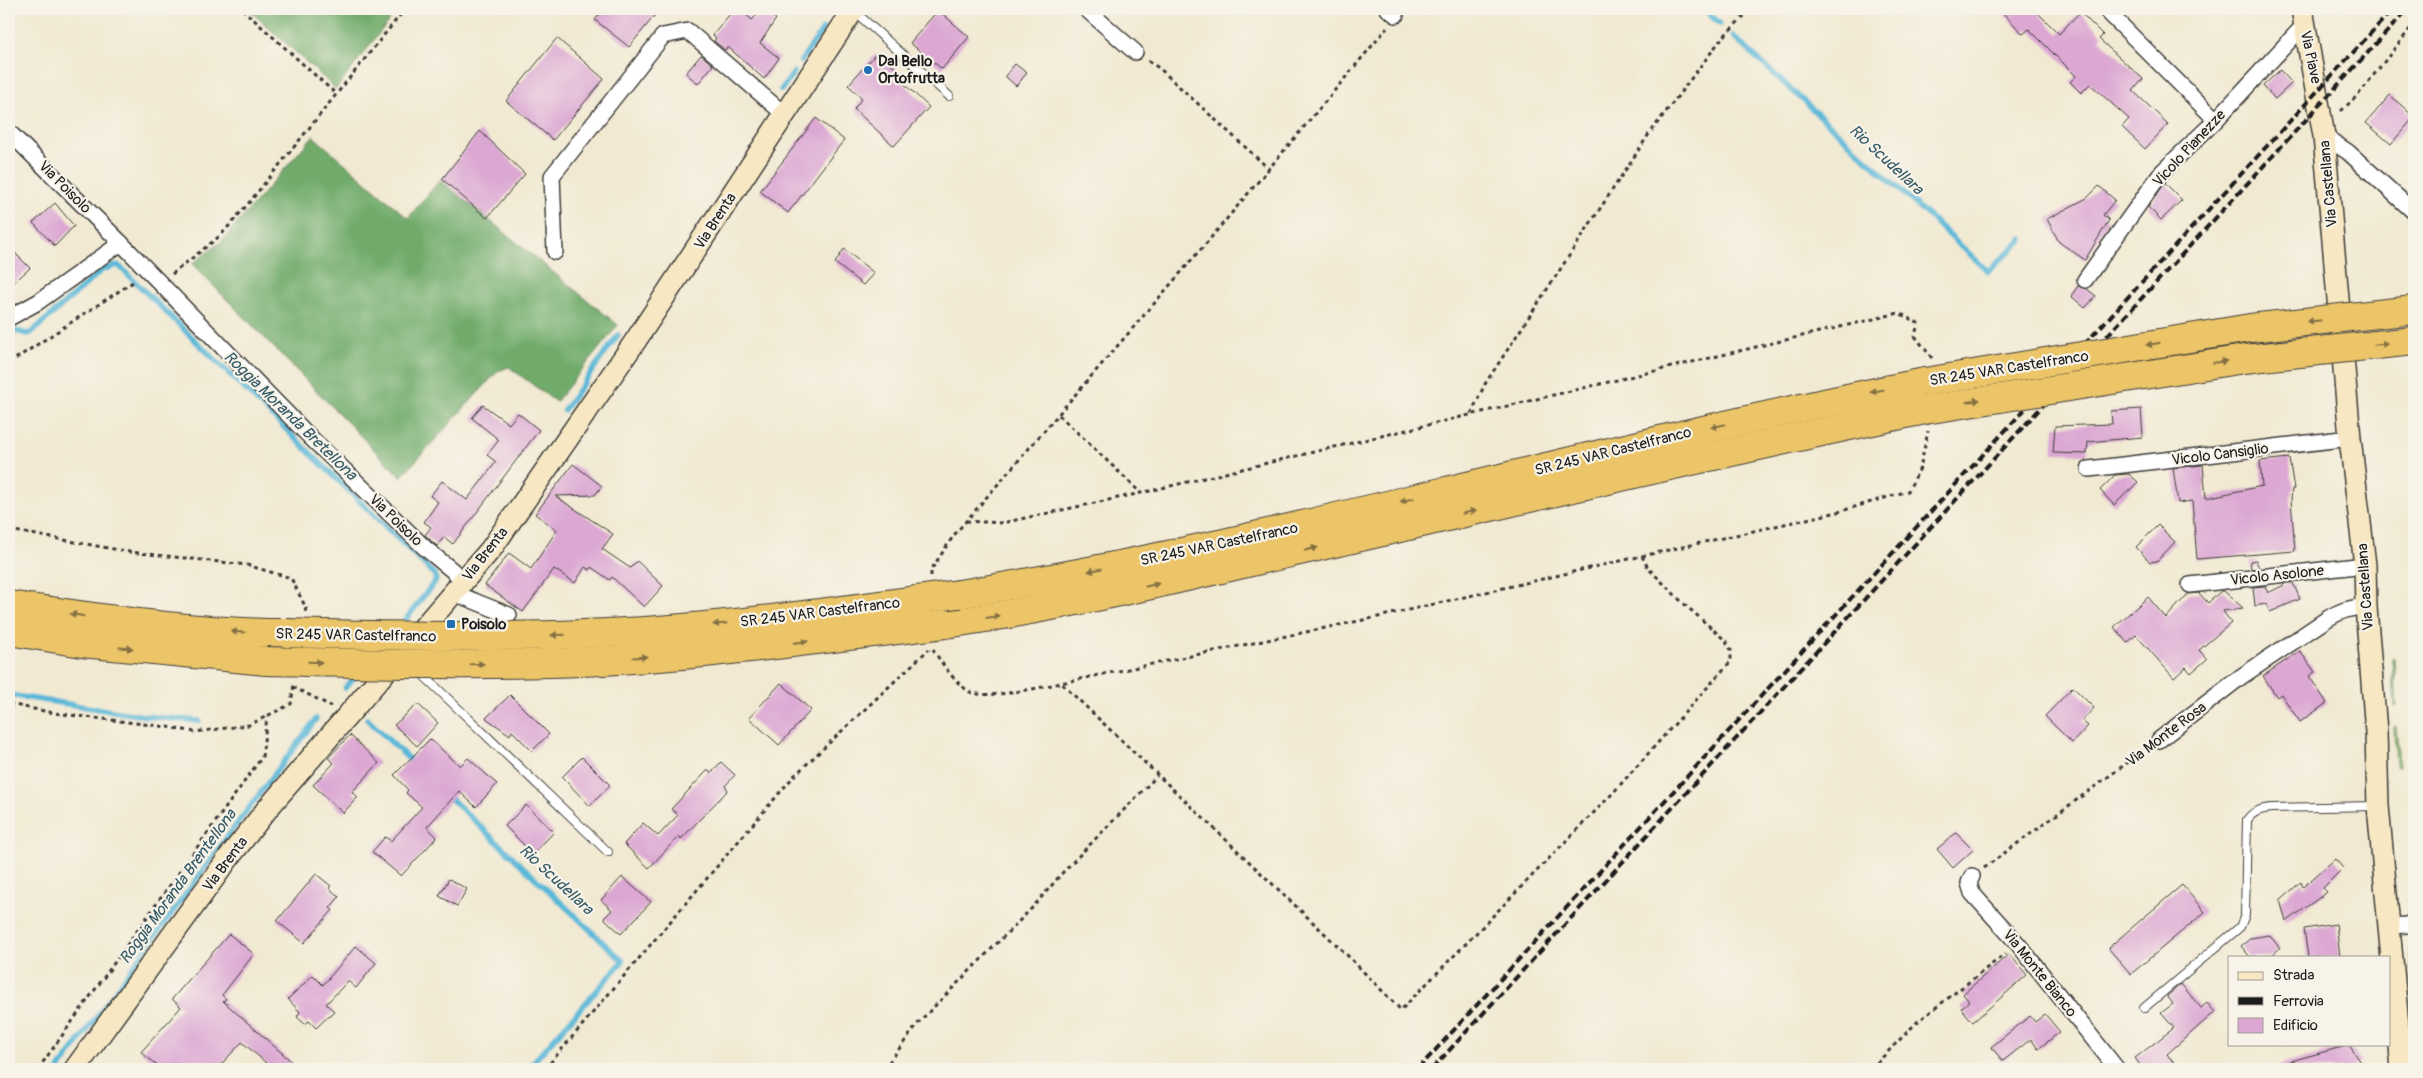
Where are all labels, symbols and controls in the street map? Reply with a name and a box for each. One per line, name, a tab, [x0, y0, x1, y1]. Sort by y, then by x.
street label: Via Piave	[2296, 29, 2326, 86]
place label: Dal Bello Ortofrutta	[878, 52, 945, 88]
marker: Dal Bello Ortofrutta	[862, 64, 874, 76]
street label: Vicolo Pianezze	[2149, 105, 2230, 191]
water label: Rio Scudellara	[1845, 120, 1929, 200]
street label: Via Castellana	[2315, 140, 2342, 228]
street label: Via Poisolo	[34, 157, 95, 218]
street label: Via Brenta	[690, 189, 741, 253]
one-way arrow	[2305, 317, 2321, 325]
one-way arrow	[2374, 340, 2390, 348]
one-way arrow	[2144, 341, 2160, 349]
water label: Roggia Moranda Bretellona	[220, 347, 362, 486]
street label: SR 245 VAR Castelfranco	[1928, 347, 2090, 390]
one-way arrow	[2212, 358, 2228, 366]
one-way arrow	[1868, 388, 1884, 396]
one-way arrow	[1965, 397, 1981, 405]
one-way arrow	[1710, 422, 1726, 430]
street label: SR 245 VAR Castelfranco	[1533, 423, 1693, 480]
street label: Vicolo Cansiglio	[2171, 439, 2270, 470]
street label: Via Poisolo	[365, 490, 426, 551]
one-way arrow	[1399, 496, 1414, 504]
one-way arrow	[1461, 508, 1477, 516]
street label: SR 245 VAR Castelfranco	[1139, 518, 1300, 570]
street label: Via Brenta	[458, 523, 513, 585]
street label: Via Castellana	[2353, 543, 2378, 631]
one-way arrow	[1303, 545, 1318, 553]
street label: Vicolo Asolone	[2229, 561, 2325, 590]
one-way arrow	[1086, 567, 1102, 575]
one-way arrow	[1145, 580, 1161, 588]
street label: SR 245 VAR Castelfranco	[739, 593, 901, 632]
one-way arrow	[68, 610, 84, 618]
one-way arrow	[985, 613, 1001, 621]
place label: Poisolo	[461, 615, 506, 634]
marker: Poisolo	[445, 618, 457, 630]
one-way arrow	[712, 620, 728, 628]
street label: SR 245 VAR Castelfranco	[275, 625, 437, 646]
one-way arrow	[230, 628, 246, 636]
one-way arrow	[550, 631, 566, 639]
one-way arrow	[794, 638, 810, 646]
one-way arrow	[119, 644, 135, 652]
one-way arrow	[632, 653, 648, 661]
one-way arrow	[307, 658, 323, 666]
one-way arrow	[470, 660, 486, 668]
street label: Via Monte Rosa	[2122, 698, 2210, 771]
water label: Roggia Moranda Brentellona	[115, 804, 242, 968]
street label: Via Brenta	[199, 833, 252, 896]
water label: Rio Scudellara	[515, 840, 599, 920]
street label: Via Monte Bianco	[1998, 926, 2081, 1021]
legend	[2228, 956, 2390, 1046]
text: Strada	[2273, 966, 2314, 985]
text: Ferrovia	[2273, 992, 2324, 1011]
text: Edificio	[2273, 1016, 2318, 1035]

